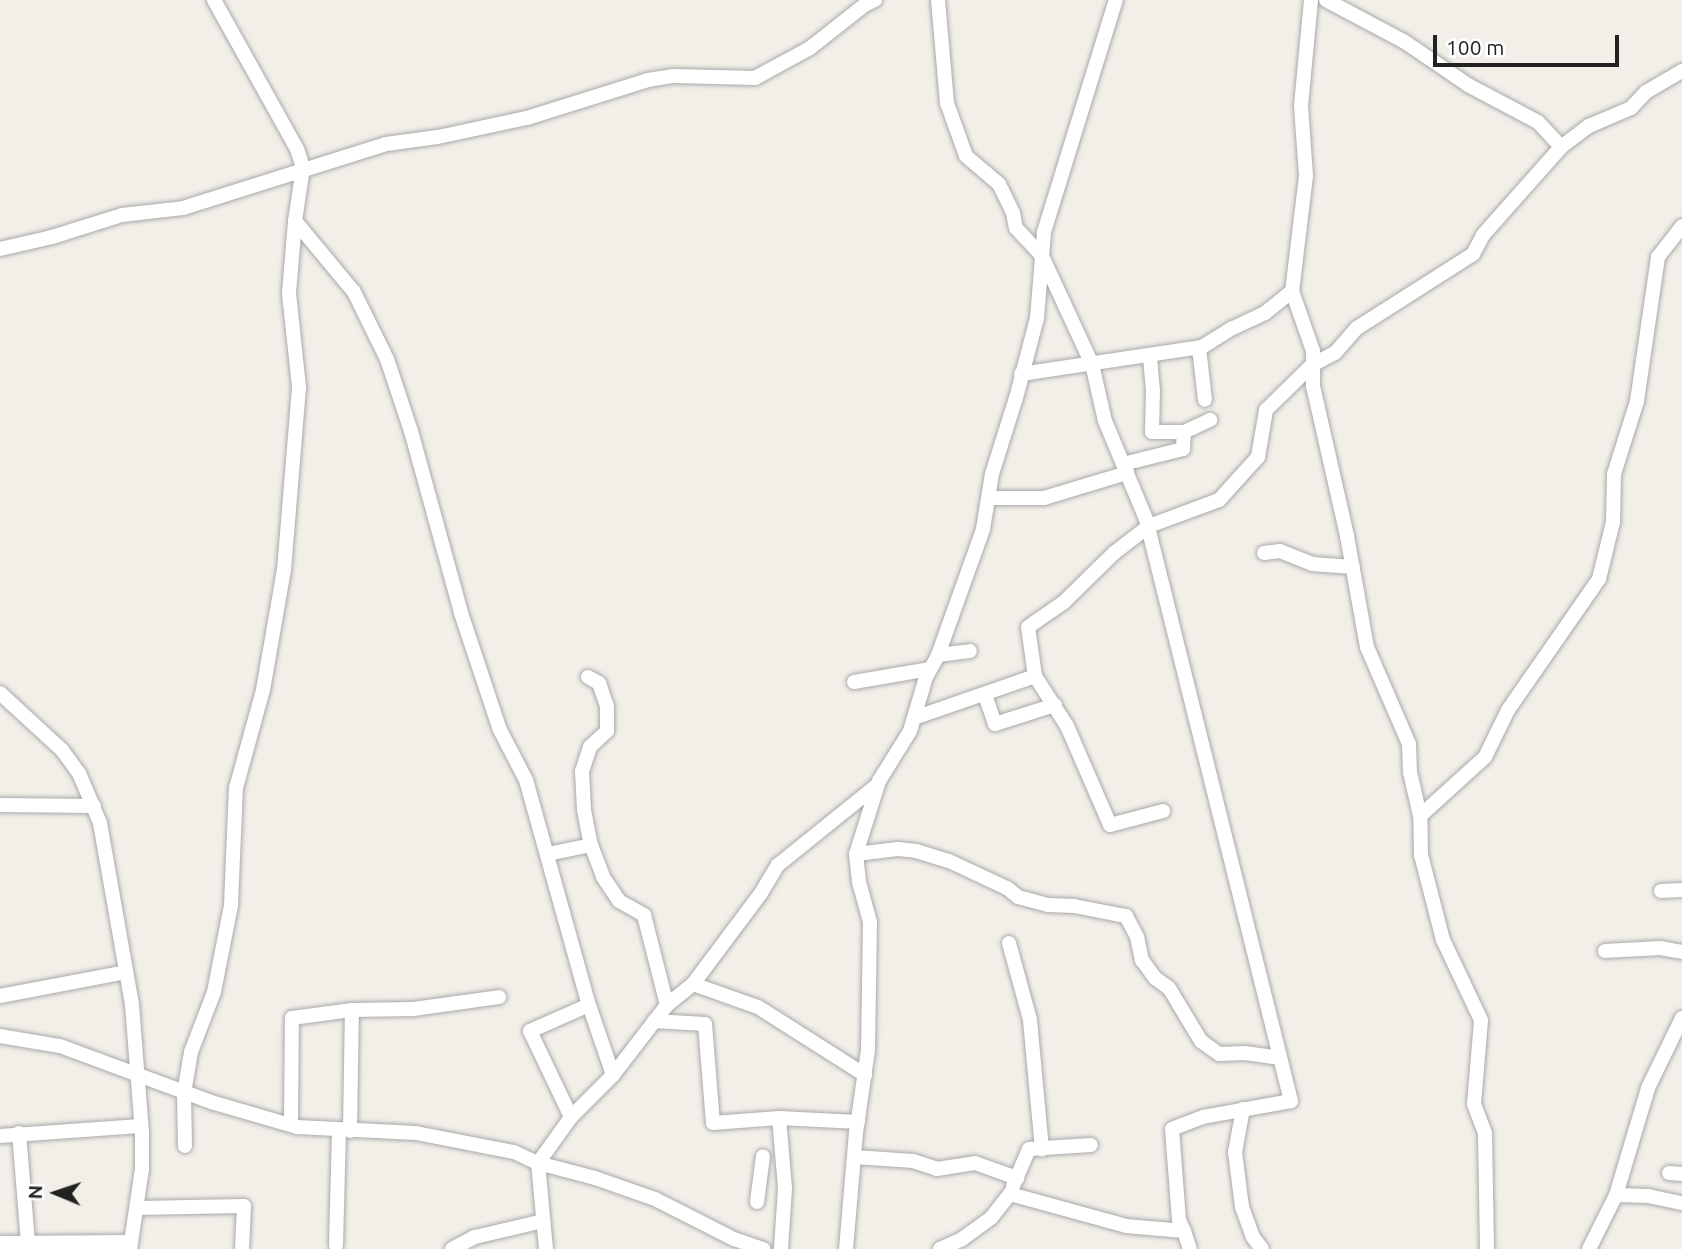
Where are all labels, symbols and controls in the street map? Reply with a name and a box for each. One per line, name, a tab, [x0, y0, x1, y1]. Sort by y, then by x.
scale bar	[1437, 21, 1622, 65]
text: 100 m	[1446, 35, 1504, 59]
north arrow	[21, 1158, 91, 1228]
text: N	[24, 1185, 46, 1200]

